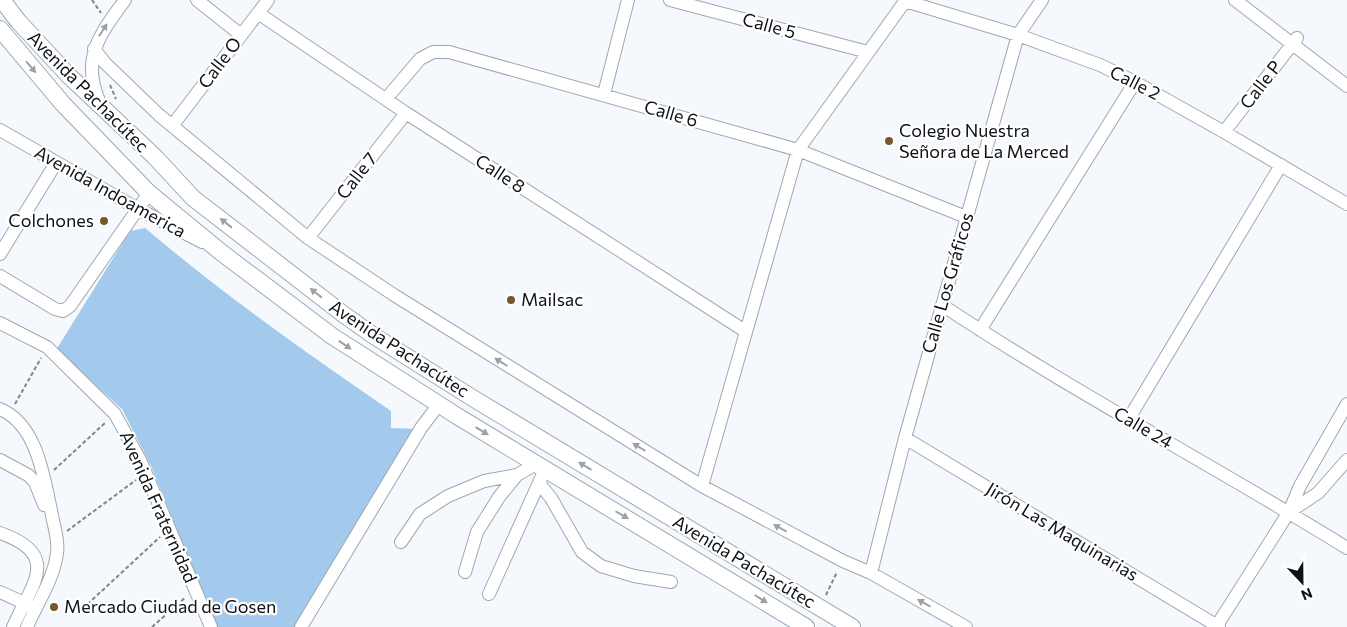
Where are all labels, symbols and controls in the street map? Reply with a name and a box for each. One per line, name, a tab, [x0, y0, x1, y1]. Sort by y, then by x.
street label: Calle 5	[740, 7, 798, 43]
one-way arrow	[99, 24, 108, 37]
street label: Avenida Pachacútec	[24, 26, 154, 157]
street label: Calle O	[193, 32, 246, 92]
street label: Calle P	[1235, 56, 1286, 113]
street label: Calle 2	[1106, 60, 1164, 104]
one-way arrow	[25, 61, 36, 74]
street label: Calle 6	[642, 95, 701, 131]
place label: Colegio Nuestra Señora de La Merced	[899, 119, 1069, 162]
marker: Colegio Nuestra Señora de La Merced	[883, 135, 895, 147]
street label: Avenida Indoamerica	[31, 140, 190, 242]
street label: Calle 7	[331, 148, 381, 203]
street label: Calle 8	[472, 149, 530, 197]
place label: Colchones	[8, 209, 94, 231]
street label: Calle Los Gráficos	[916, 210, 978, 356]
marker: Colchones	[98, 215, 110, 227]
one-way arrow	[219, 218, 233, 228]
one-way arrow	[309, 288, 323, 298]
place label: Mailsac	[521, 288, 583, 310]
marker: Mailsac	[505, 294, 517, 306]
street label: Avenida Pachacútec	[326, 295, 474, 402]
one-way arrow	[338, 340, 352, 350]
one-way arrow	[494, 357, 507, 366]
street label: Calle 24	[1110, 402, 1177, 453]
street label: Avenida Fraternidad	[116, 427, 202, 586]
one-way arrow	[476, 427, 489, 436]
one-way arrow	[632, 443, 645, 452]
one-way arrow	[579, 461, 592, 471]
street label: Jirón Las Maquinarias	[983, 477, 1143, 585]
one-way arrow	[615, 510, 628, 519]
street label: Avenida Pachacútec	[669, 510, 820, 612]
one-way arrow	[773, 524, 787, 532]
north arrow	[1277, 557, 1327, 607]
text: N	[1299, 585, 1315, 604]
place label: Mercado Ciudad de Gosen	[64, 595, 276, 617]
one-way arrow	[754, 595, 767, 604]
one-way arrow	[916, 599, 931, 607]
marker: Mercado Ciudad de Gosen	[48, 601, 60, 613]

